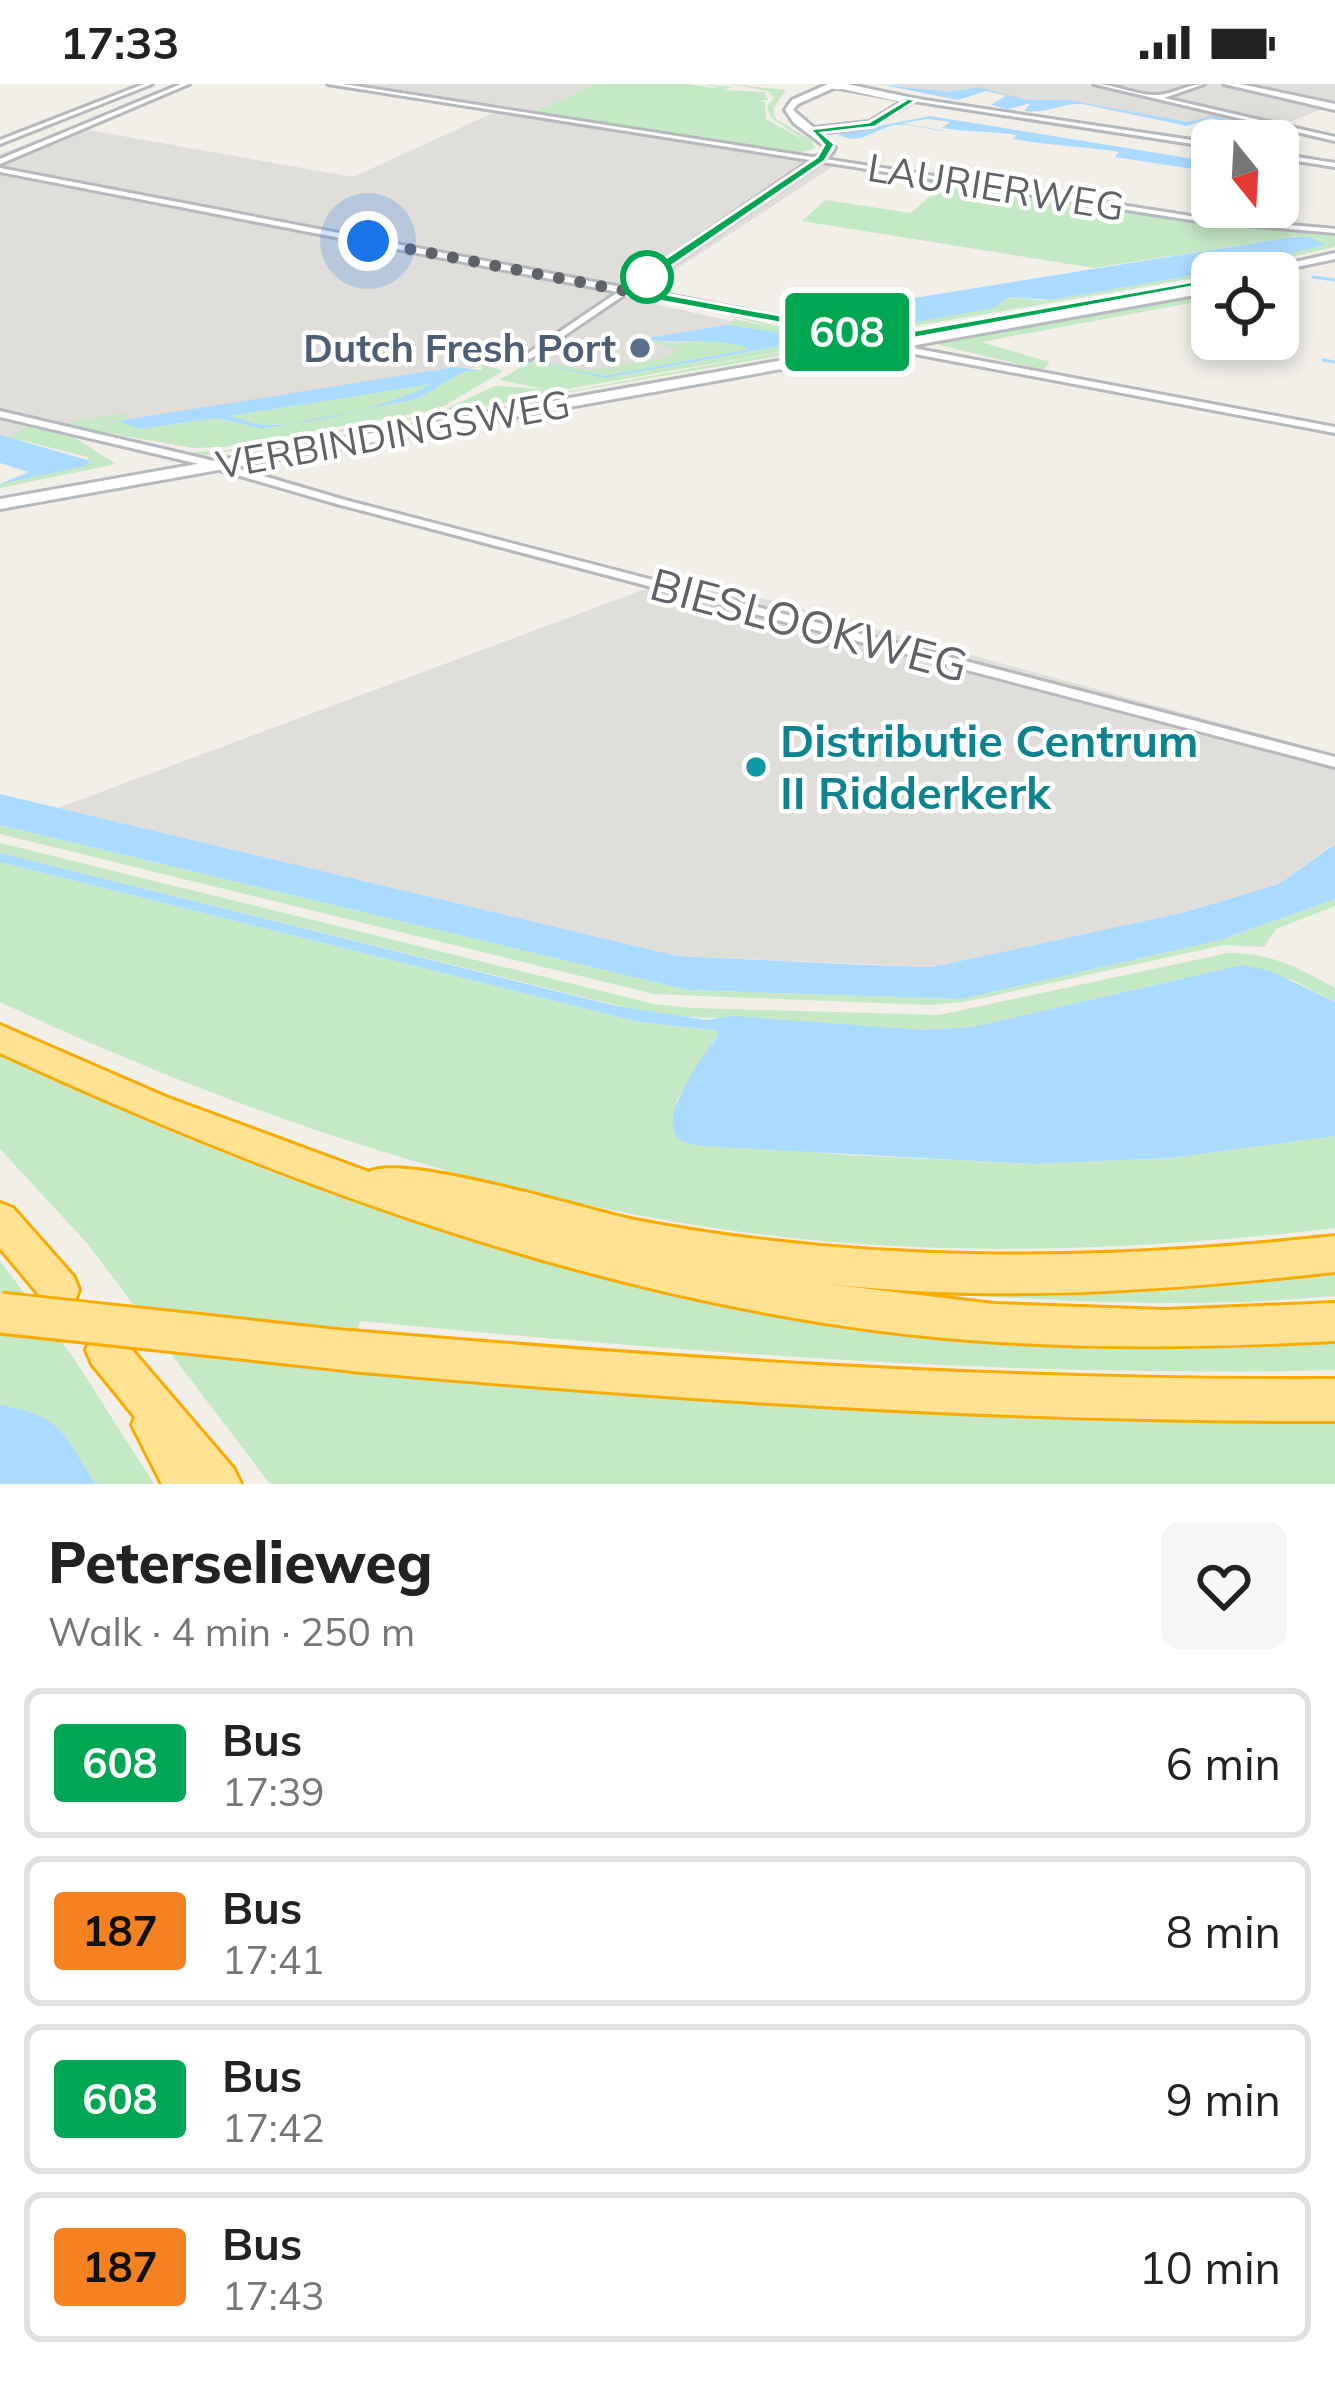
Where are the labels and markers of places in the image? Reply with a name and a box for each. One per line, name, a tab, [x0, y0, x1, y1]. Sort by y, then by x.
unlabelled marker	[622, 252, 672, 302]
place label: Dutch Fresh Port	[303, 323, 616, 372]
marker: Dutch Fresh Port	[627, 335, 653, 361]
place label: Distributie Centrum II Ridderkerk	[780, 712, 1198, 820]
marker: Distributie Centrum II Ridderkerk	[743, 754, 769, 780]

